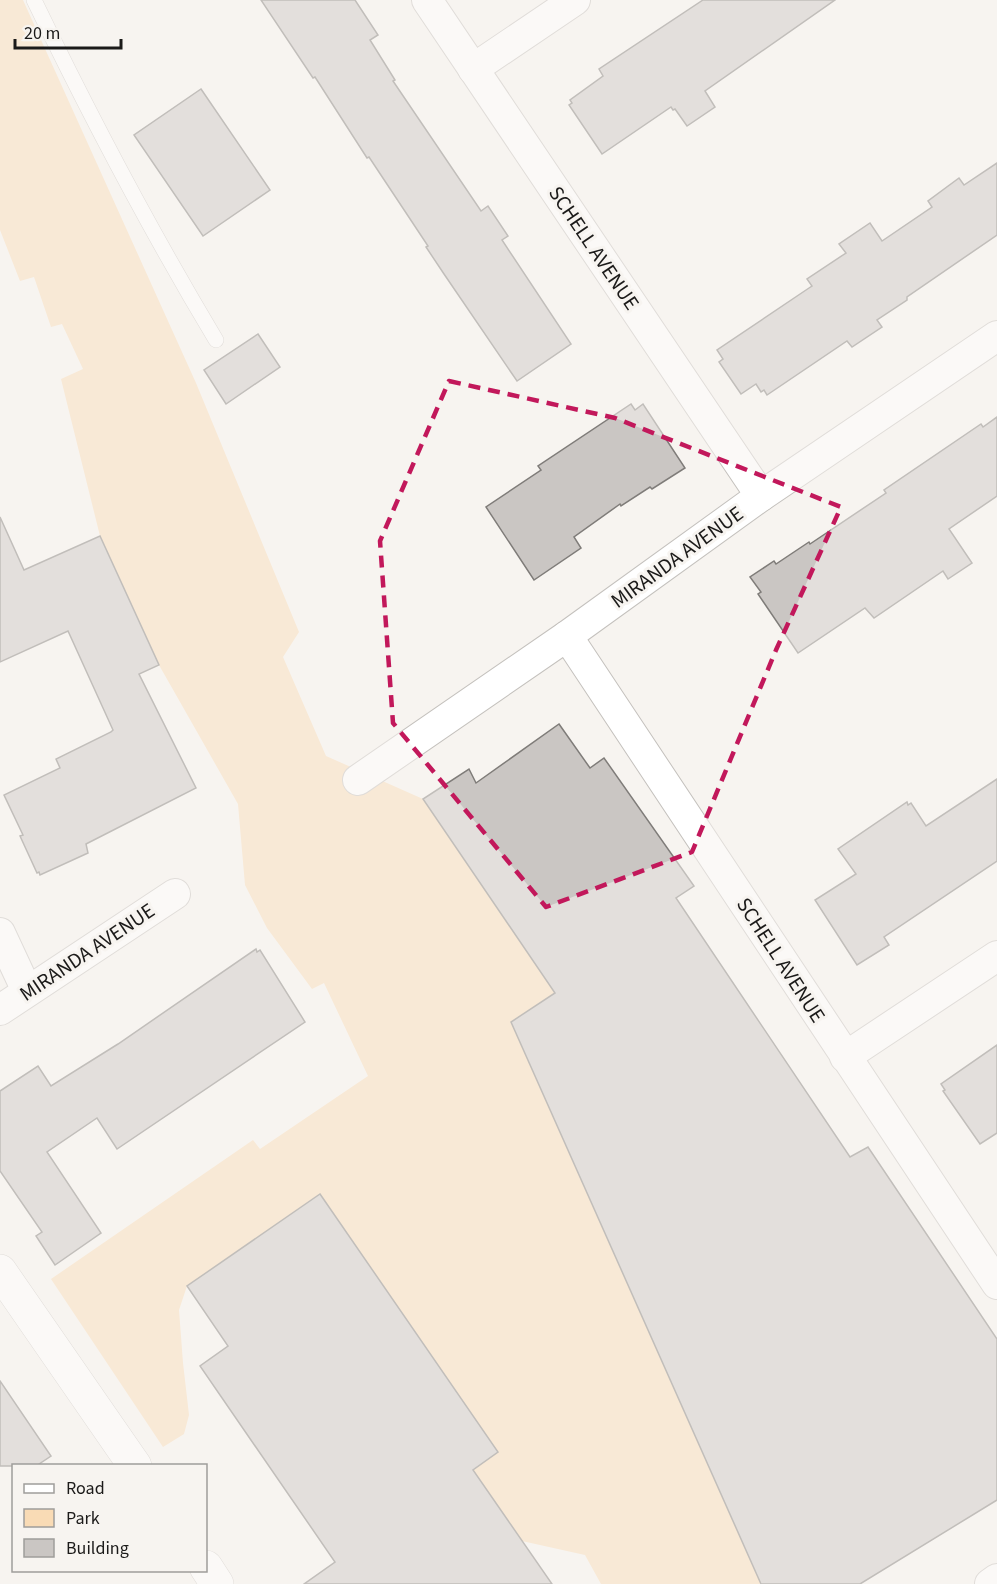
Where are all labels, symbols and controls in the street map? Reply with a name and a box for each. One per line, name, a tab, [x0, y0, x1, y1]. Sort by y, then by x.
scale bar	[15, 12, 122, 50]
text: 20 m	[24, 21, 60, 46]
street label: SCHELL AVENUE	[541, 180, 647, 316]
street label: MIRANDA AVENUE	[605, 499, 749, 615]
street label: SCHELL AVENUE	[729, 892, 833, 1028]
street label: MIRANDA AVENUE	[13, 896, 161, 1008]
legend	[12, 1464, 207, 1572]
text: Road	[66, 1476, 105, 1501]
text: Park	[66, 1506, 100, 1531]
text: Building	[66, 1536, 129, 1561]

